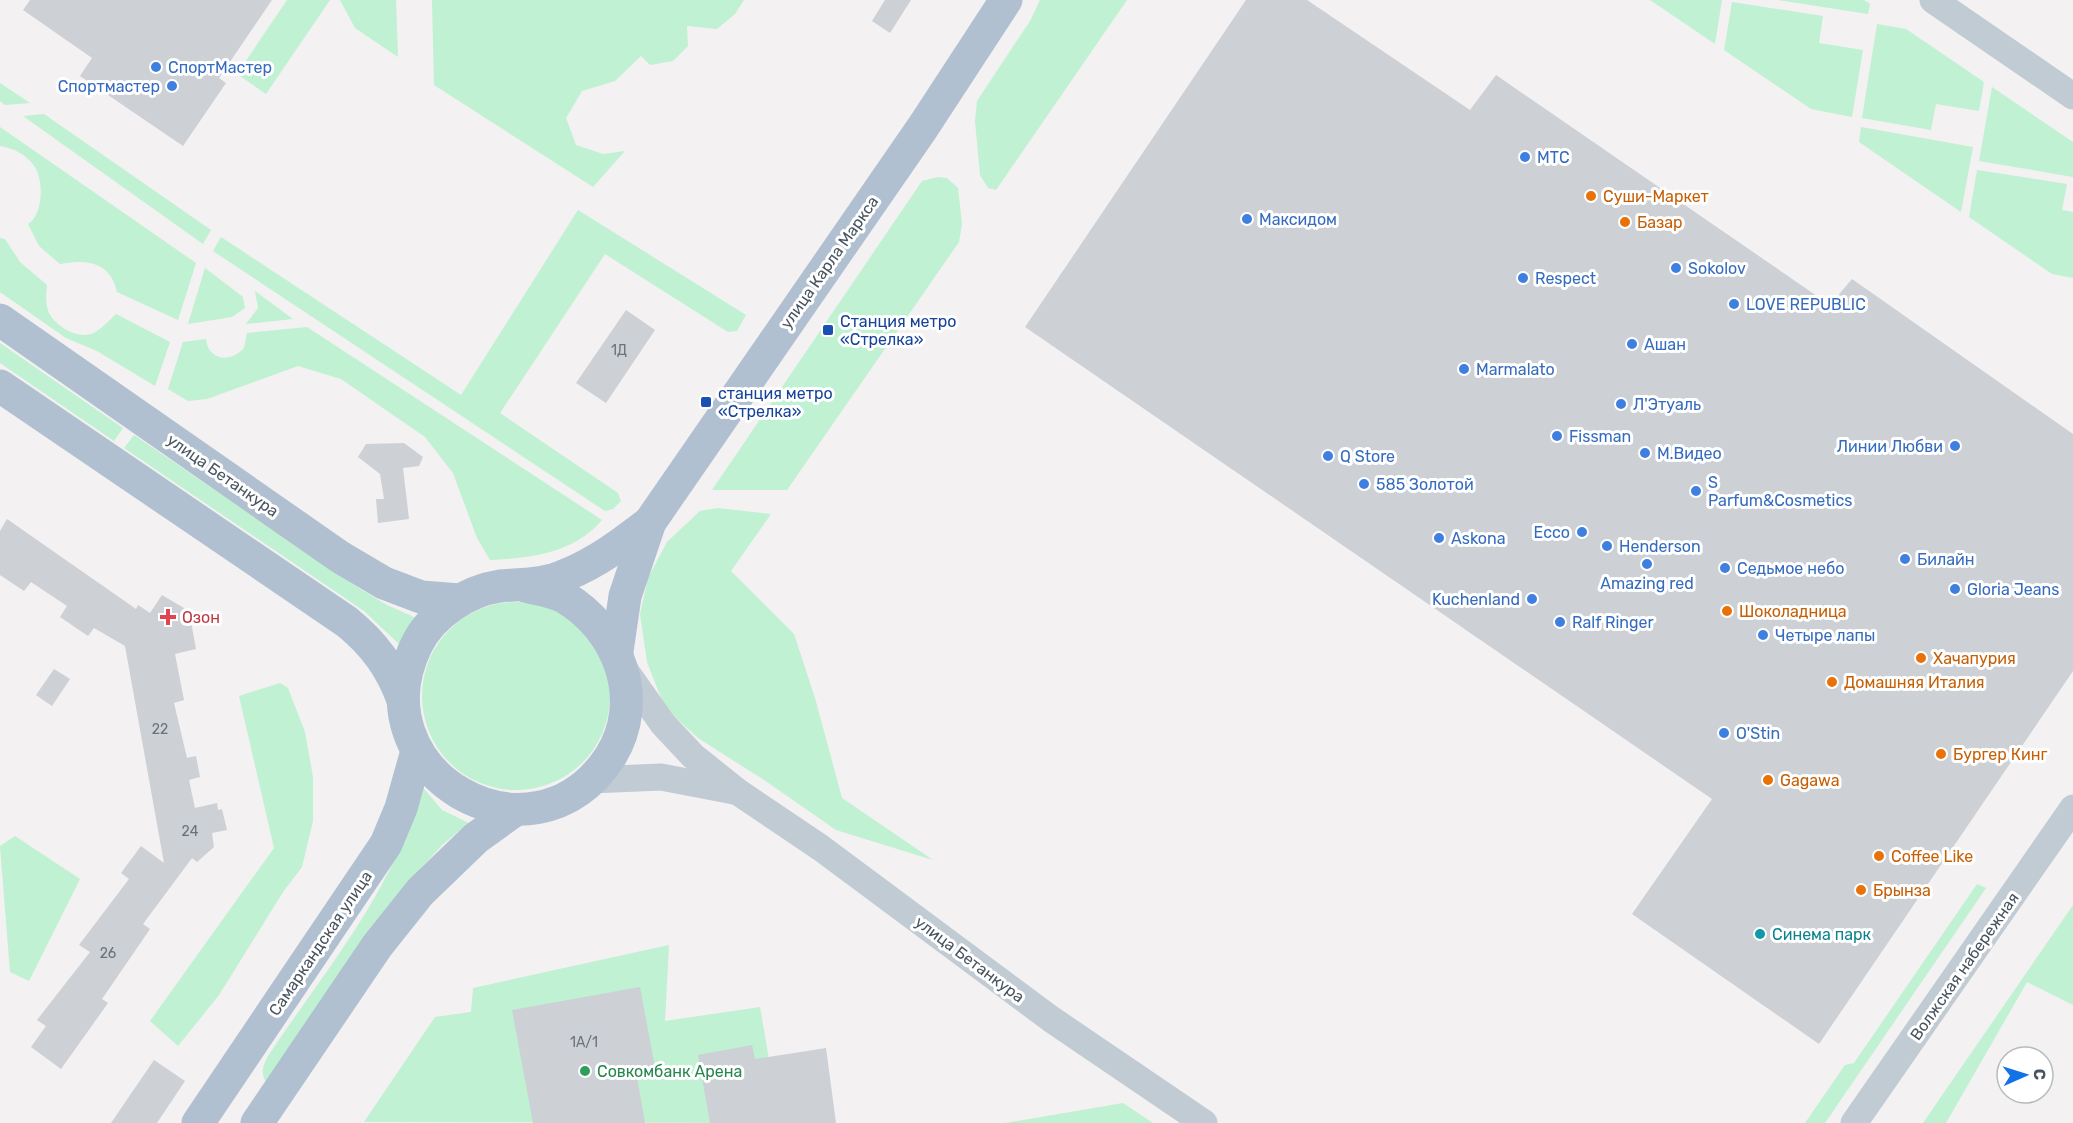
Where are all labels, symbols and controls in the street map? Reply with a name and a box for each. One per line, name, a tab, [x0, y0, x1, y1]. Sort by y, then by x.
place label: СпортМастер	[168, 58, 272, 77]
marker: СпортМастер	[149, 60, 163, 74]
place label: Спортмастер	[58, 77, 160, 96]
marker: Спортмастер	[165, 79, 179, 93]
place label: МТС	[1537, 148, 1570, 167]
marker: МТС	[1518, 150, 1532, 164]
place label: Суши-Маркет	[1603, 187, 1709, 206]
marker: Суши-Маркет	[1584, 189, 1598, 203]
street label: улица Карла Маркса	[776, 192, 882, 332]
place label: Максидом	[1259, 210, 1337, 229]
marker: Максидом	[1240, 212, 1254, 226]
place label: Базар	[1637, 213, 1683, 232]
marker: Базар	[1618, 215, 1632, 229]
place label: Sokolov	[1688, 259, 1746, 278]
marker: Sokolov	[1669, 261, 1683, 275]
place label: Respect	[1535, 269, 1596, 288]
marker: Respect	[1516, 271, 1530, 285]
place label: LOVE REPUBLIC	[1746, 295, 1866, 314]
marker: LOVE REPUBLIC	[1727, 297, 1741, 311]
place label: Станция метро «Стрелка»	[840, 312, 956, 349]
marker: Станция метро «Стрелка»	[821, 323, 835, 337]
place label: Ашан	[1644, 335, 1686, 354]
marker: Ашан	[1625, 337, 1639, 351]
house number: 1Д	[611, 342, 627, 359]
place label: Marmalato	[1476, 360, 1555, 379]
marker: Marmalato	[1457, 362, 1471, 376]
place label: станция метро «Стрелка»	[718, 384, 833, 421]
marker: станция метро «Стрелка»	[699, 395, 713, 409]
place label: Л'Этуаль	[1633, 395, 1701, 414]
marker: Л'Этуаль	[1614, 397, 1628, 411]
place label: Fissman	[1569, 427, 1631, 446]
marker: Fissman	[1550, 429, 1564, 443]
street label: улица Бетанкура	[163, 430, 282, 521]
place label: Линии Любви	[1837, 437, 1943, 456]
marker: Линии Любви	[1948, 439, 1962, 453]
place label: М.Видео	[1657, 444, 1722, 463]
marker: М.Видео	[1638, 446, 1652, 460]
place label: Q Store	[1340, 447, 1395, 466]
marker: Q Store	[1321, 449, 1335, 463]
place label: S Parfum&Cosmetics	[1708, 473, 1852, 510]
place label: 585 Золотой	[1376, 475, 1474, 494]
marker: 585 Золотой	[1357, 477, 1371, 491]
marker: S Parfum&Cosmetics	[1689, 484, 1703, 498]
place label: Ecco	[1534, 523, 1570, 542]
marker: Ecco	[1575, 525, 1589, 539]
place label: Askona	[1451, 529, 1505, 548]
marker: Askona	[1432, 531, 1446, 545]
place label: Henderson	[1619, 537, 1701, 556]
marker: Henderson	[1600, 539, 1614, 553]
place label: Билайн	[1917, 550, 1975, 569]
marker: Билайн	[1898, 552, 1912, 566]
marker: Amazing red	[1640, 557, 1654, 571]
place label: Седьмое небо	[1737, 559, 1844, 578]
marker: Седьмое небо	[1718, 561, 1732, 575]
place label: Amazing red	[1600, 574, 1694, 593]
place label: Gloria Jeans	[1967, 580, 2059, 599]
marker: Gloria Jeans	[1948, 582, 1962, 596]
place label: Kuchenland	[1432, 590, 1520, 609]
marker: Kuchenland	[1525, 592, 1539, 606]
place label: Шоколадница	[1739, 602, 1847, 621]
marker: Шоколадница	[1720, 604, 1734, 618]
marker: Озон	[159, 608, 177, 626]
place label: Озон	[182, 608, 220, 627]
place label: Ralf Ringer	[1572, 613, 1654, 632]
marker: Ralf Ringer	[1553, 615, 1567, 629]
place label: Четыре лапы	[1775, 626, 1875, 645]
marker: Четыре лапы	[1756, 628, 1770, 642]
place label: Хачапурия	[1933, 649, 2016, 668]
marker: Хачапурия	[1914, 651, 1928, 665]
place label: Домашняя Италия	[1844, 673, 1985, 692]
marker: Домашняя Италия	[1825, 675, 1839, 689]
house number: 22	[152, 721, 168, 738]
place label: O'Stin	[1736, 724, 1780, 743]
marker: O'Stin	[1717, 726, 1731, 740]
place label: Бургер Кинг	[1953, 745, 2047, 764]
marker: Бургер Кинг	[1934, 747, 1948, 761]
place label: Gagawa	[1780, 771, 1840, 790]
marker: Gagawa	[1761, 773, 1775, 787]
house number: 24	[182, 823, 199, 840]
place label: Coffee Like	[1891, 847, 1973, 866]
marker: Coffee Like	[1872, 849, 1886, 863]
street label: Самаркандская улица	[265, 867, 376, 1019]
place label: Брынза	[1873, 881, 1931, 900]
marker: Брынза	[1854, 883, 1868, 897]
street label: Волжская набережная	[1906, 889, 2023, 1044]
street label: улица Бетанкура	[911, 912, 1028, 1007]
place label: Синема парк	[1772, 925, 1872, 944]
marker: Синема парк	[1753, 927, 1767, 941]
house number: 26	[100, 945, 116, 962]
house number: 1А/1	[570, 1034, 598, 1051]
north arrow	[1995, 1045, 2055, 1105]
place label: Совкомбанк Арена	[597, 1062, 742, 1081]
marker: Совкомбанк Арена	[578, 1064, 592, 1078]
text: С	[2030, 1068, 2049, 1080]

